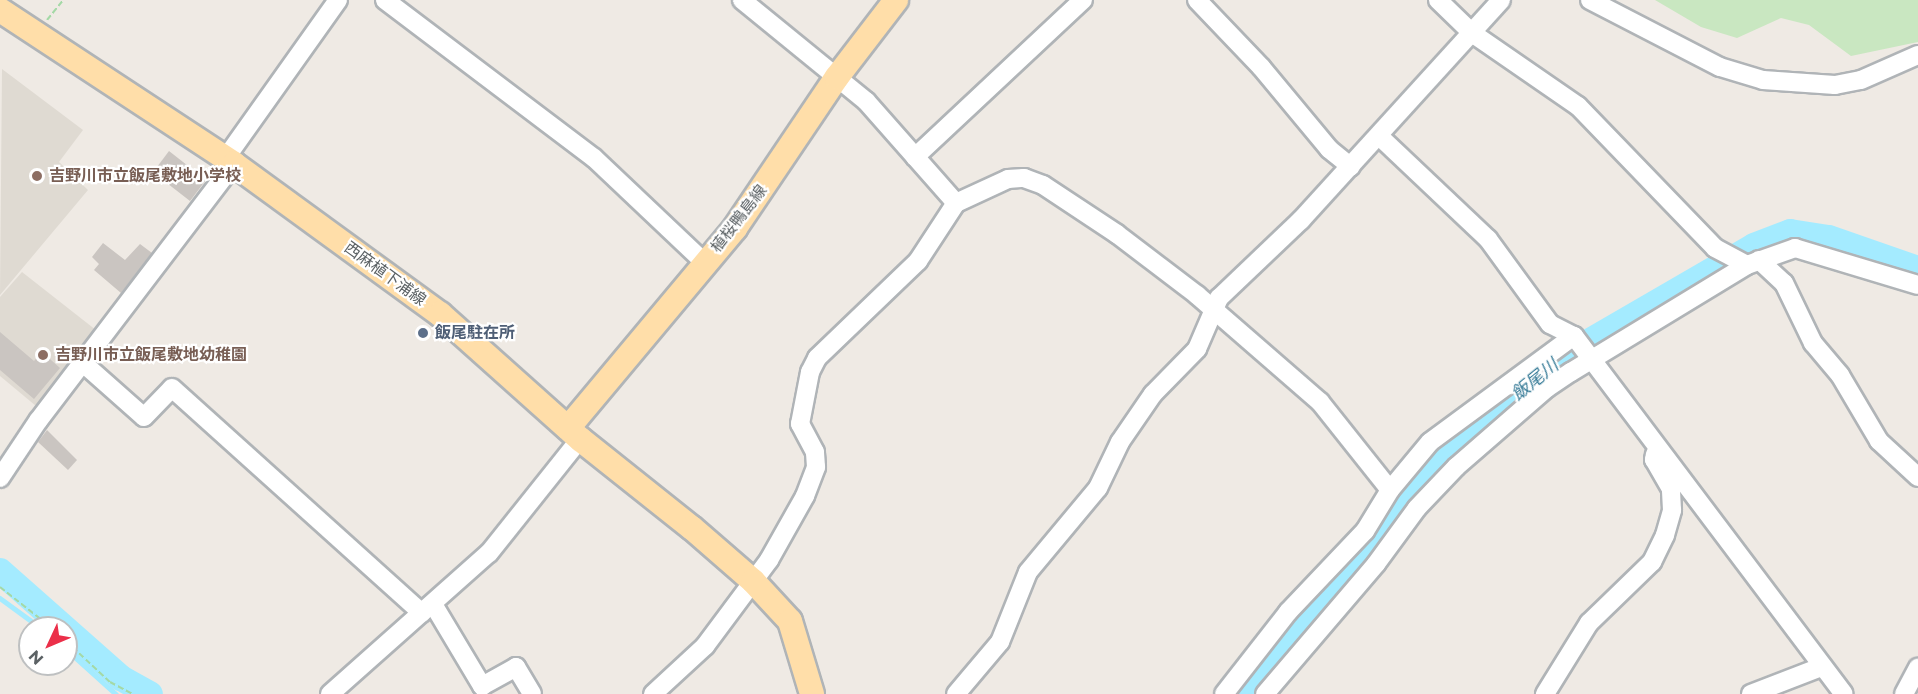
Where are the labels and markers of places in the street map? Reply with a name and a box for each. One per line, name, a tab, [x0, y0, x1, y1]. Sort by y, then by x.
place label: 吉野川市立飯尾敷地小学校	[49, 166, 241, 186]
marker: 吉野川市立飯尾敷地小学校	[30, 169, 44, 183]
place label: 飯尾駐在所	[435, 323, 515, 343]
marker: 飯尾駐在所	[416, 326, 430, 340]
place label: 吉野川市立飯尾敷地幼稚園	[55, 345, 247, 365]
marker: 吉野川市立飯尾敷地幼稚園	[36, 348, 50, 362]

